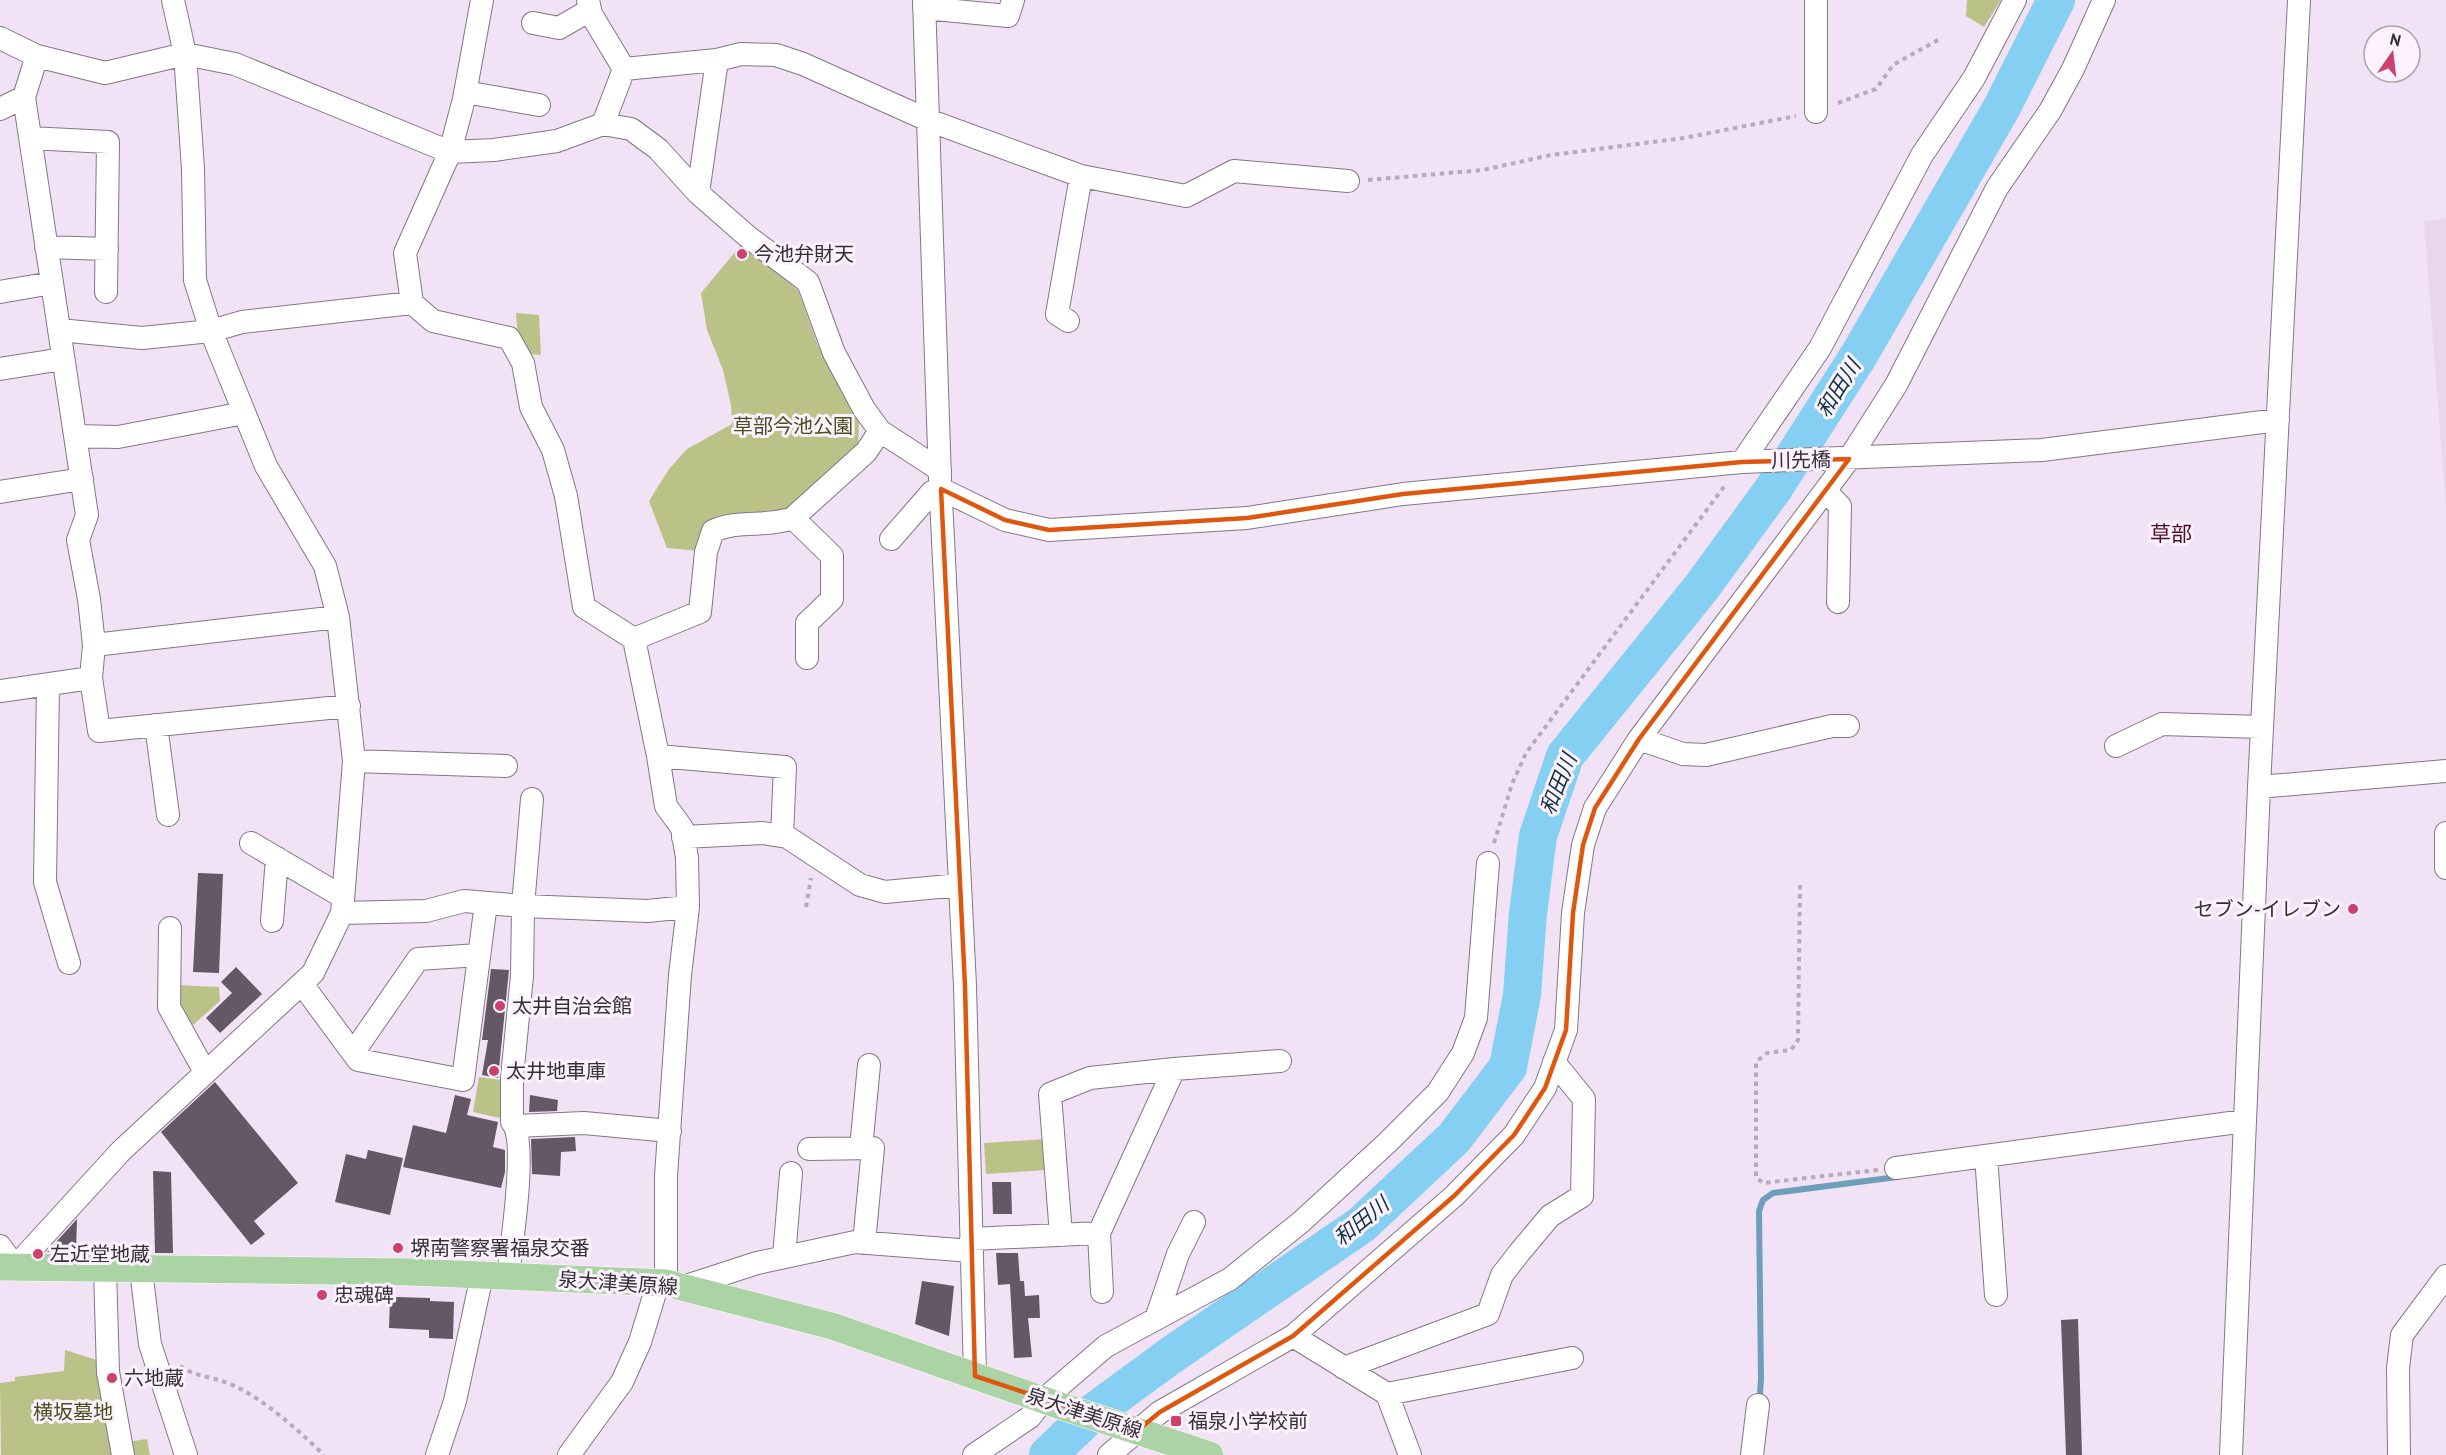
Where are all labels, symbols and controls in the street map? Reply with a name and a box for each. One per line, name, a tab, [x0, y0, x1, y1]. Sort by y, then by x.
north arrow	[2362, 24, 2422, 84]
text: N	[2388, 28, 2403, 50]
place label: 今池弁財天	[754, 241, 854, 267]
marker: 今池弁財天	[735, 247, 749, 261]
water label: 和田川	[1810, 352, 1867, 422]
park label: 草部今池公園	[733, 413, 853, 439]
street label: 川先橋	[1771, 446, 1831, 474]
district label: 草部	[2150, 520, 2192, 547]
water label: 和田川	[1534, 748, 1583, 818]
place label: セブン-イレブン	[2194, 896, 2341, 922]
marker: セブン-イレブン	[2346, 902, 2360, 916]
place label: 太井自治会館	[512, 993, 632, 1019]
marker: 太井自治会館	[493, 999, 507, 1013]
place label: 太井地車庫	[506, 1058, 606, 1084]
marker: 太井地車庫	[487, 1064, 501, 1078]
water label: 和田川	[1328, 1189, 1396, 1251]
place label: 堺南警察署福泉交番	[410, 1235, 590, 1261]
place label: 左近堂地蔵	[50, 1241, 150, 1267]
marker: 堺南警察署福泉交番	[391, 1241, 405, 1255]
marker: 左近堂地蔵	[31, 1247, 45, 1261]
street label: 泉大津美原線	[557, 1266, 679, 1300]
place label: 忠魂碑	[334, 1282, 394, 1308]
marker: 忠魂碑	[315, 1288, 329, 1302]
place label: 六地蔵	[124, 1365, 184, 1391]
marker: 六地蔵	[105, 1371, 119, 1385]
street label: 泉大津美原線	[1023, 1382, 1145, 1444]
park label: 横坂墓地	[33, 1399, 113, 1425]
place label: 福泉小学校前	[1188, 1408, 1308, 1434]
marker: 福泉小学校前	[1169, 1414, 1183, 1428]

